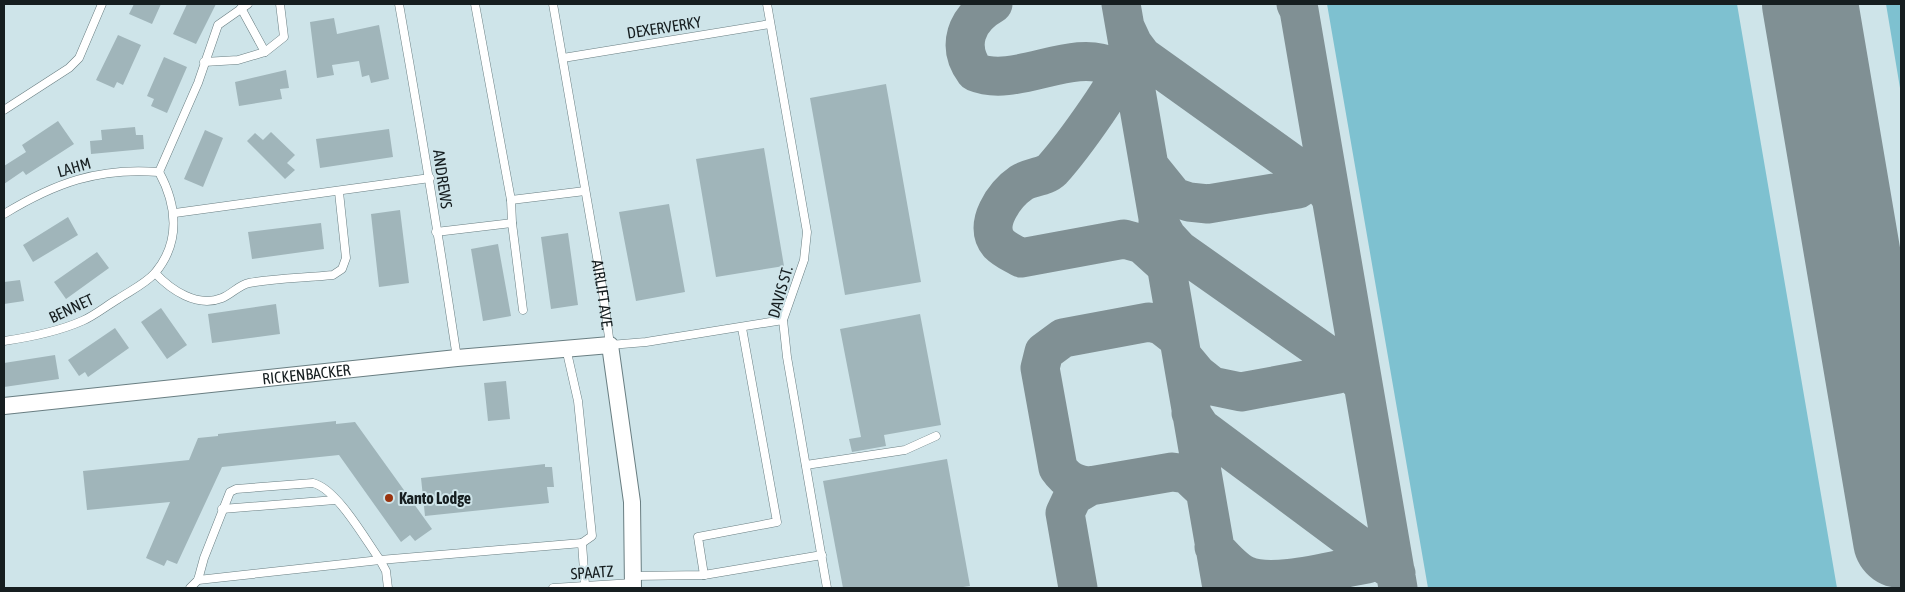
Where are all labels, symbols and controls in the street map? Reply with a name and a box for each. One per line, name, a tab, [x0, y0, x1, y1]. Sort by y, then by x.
street label: DEXERVERKY	[625, 12, 703, 42]
street label: ANDREWS	[430, 148, 456, 210]
street label: LAHM	[55, 154, 93, 180]
street label: AIRLIFT AVE.	[589, 258, 617, 331]
street label: DAVIS ST.	[764, 264, 796, 320]
street label: BENNET	[46, 290, 96, 326]
street label: RICKENBACKER	[261, 360, 351, 388]
place label: Kanto Lodge	[399, 489, 471, 507]
marker: Kanto Lodge	[383, 492, 395, 504]
street label: SPAATZ	[570, 562, 614, 582]

